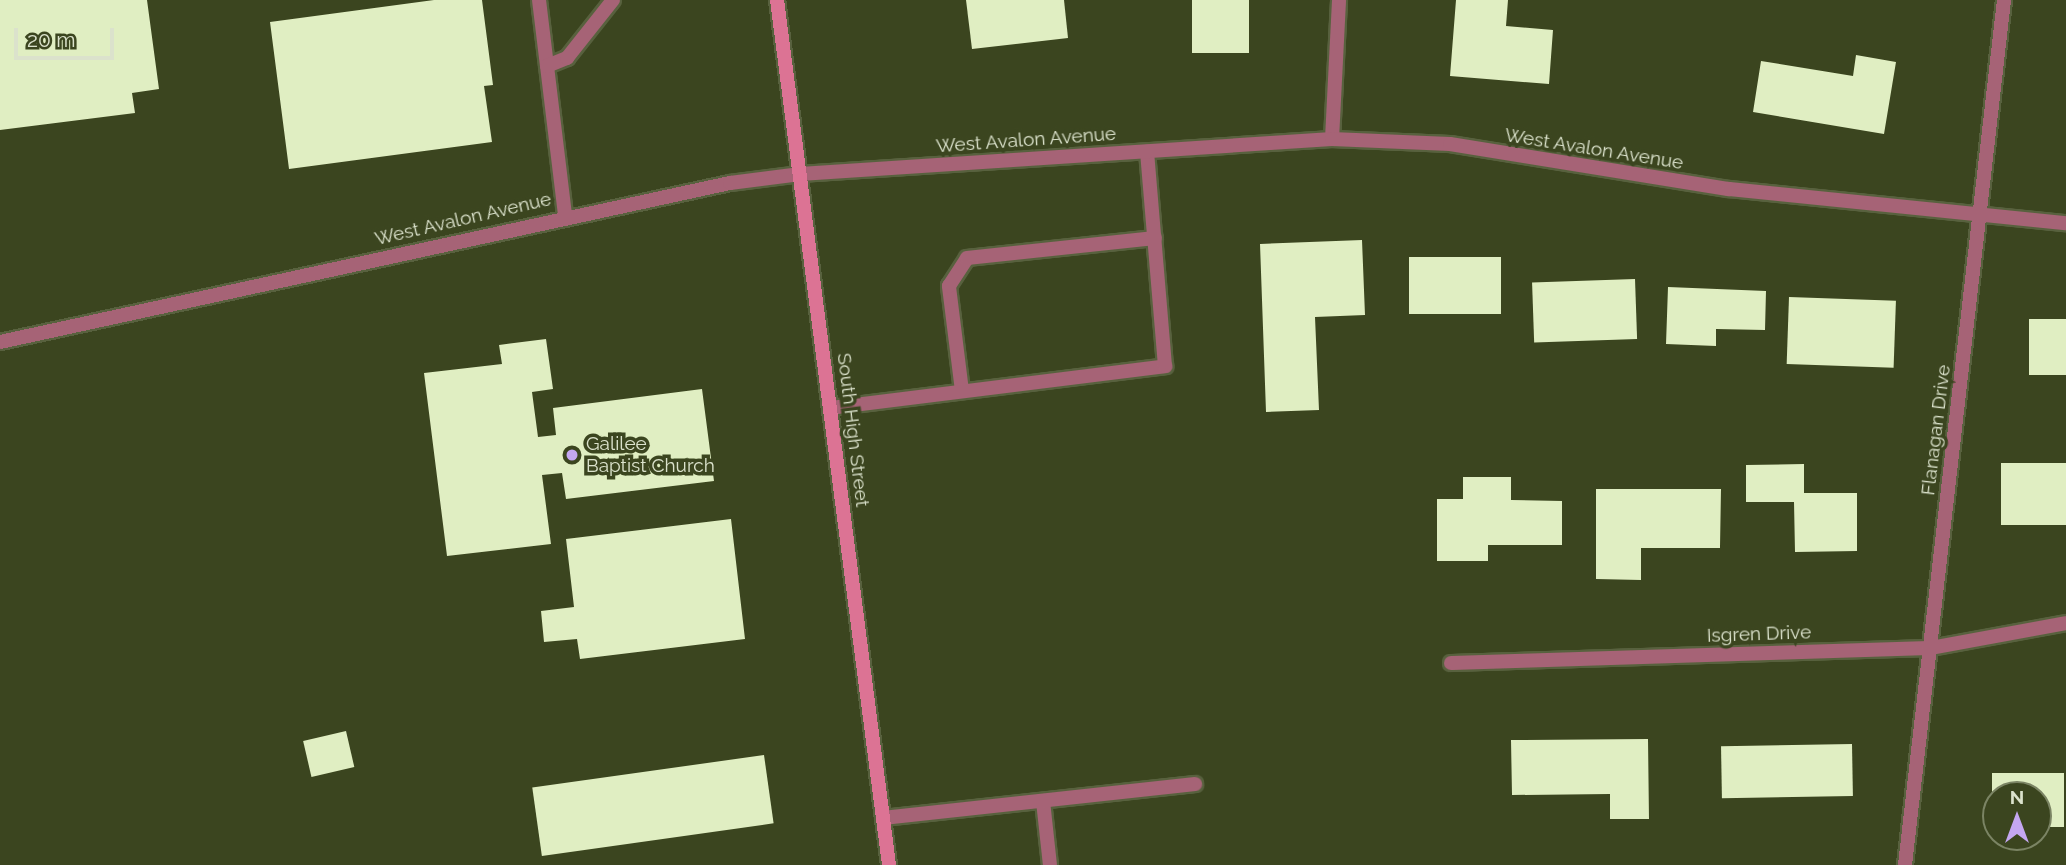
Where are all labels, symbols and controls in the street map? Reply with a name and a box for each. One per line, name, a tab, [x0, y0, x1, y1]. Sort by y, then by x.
scale bar	[18, 14, 117, 58]
text: 20 m	[27, 27, 75, 52]
street label: West Avalon Avenue	[935, 122, 1117, 158]
street label: West Avalon Avenue	[1503, 124, 1685, 174]
street label: West Avalon Avenue	[372, 187, 554, 251]
street label: South High Street	[832, 352, 874, 508]
street label: Flanagan Drive	[1917, 363, 1955, 497]
place label: Galilee Baptist Church	[586, 433, 715, 477]
marker: Galilee Baptist Church	[564, 447, 580, 463]
street label: Isgren Drive	[1706, 621, 1812, 647]
north arrow	[1982, 781, 2052, 851]
text: N	[2010, 786, 2024, 808]

